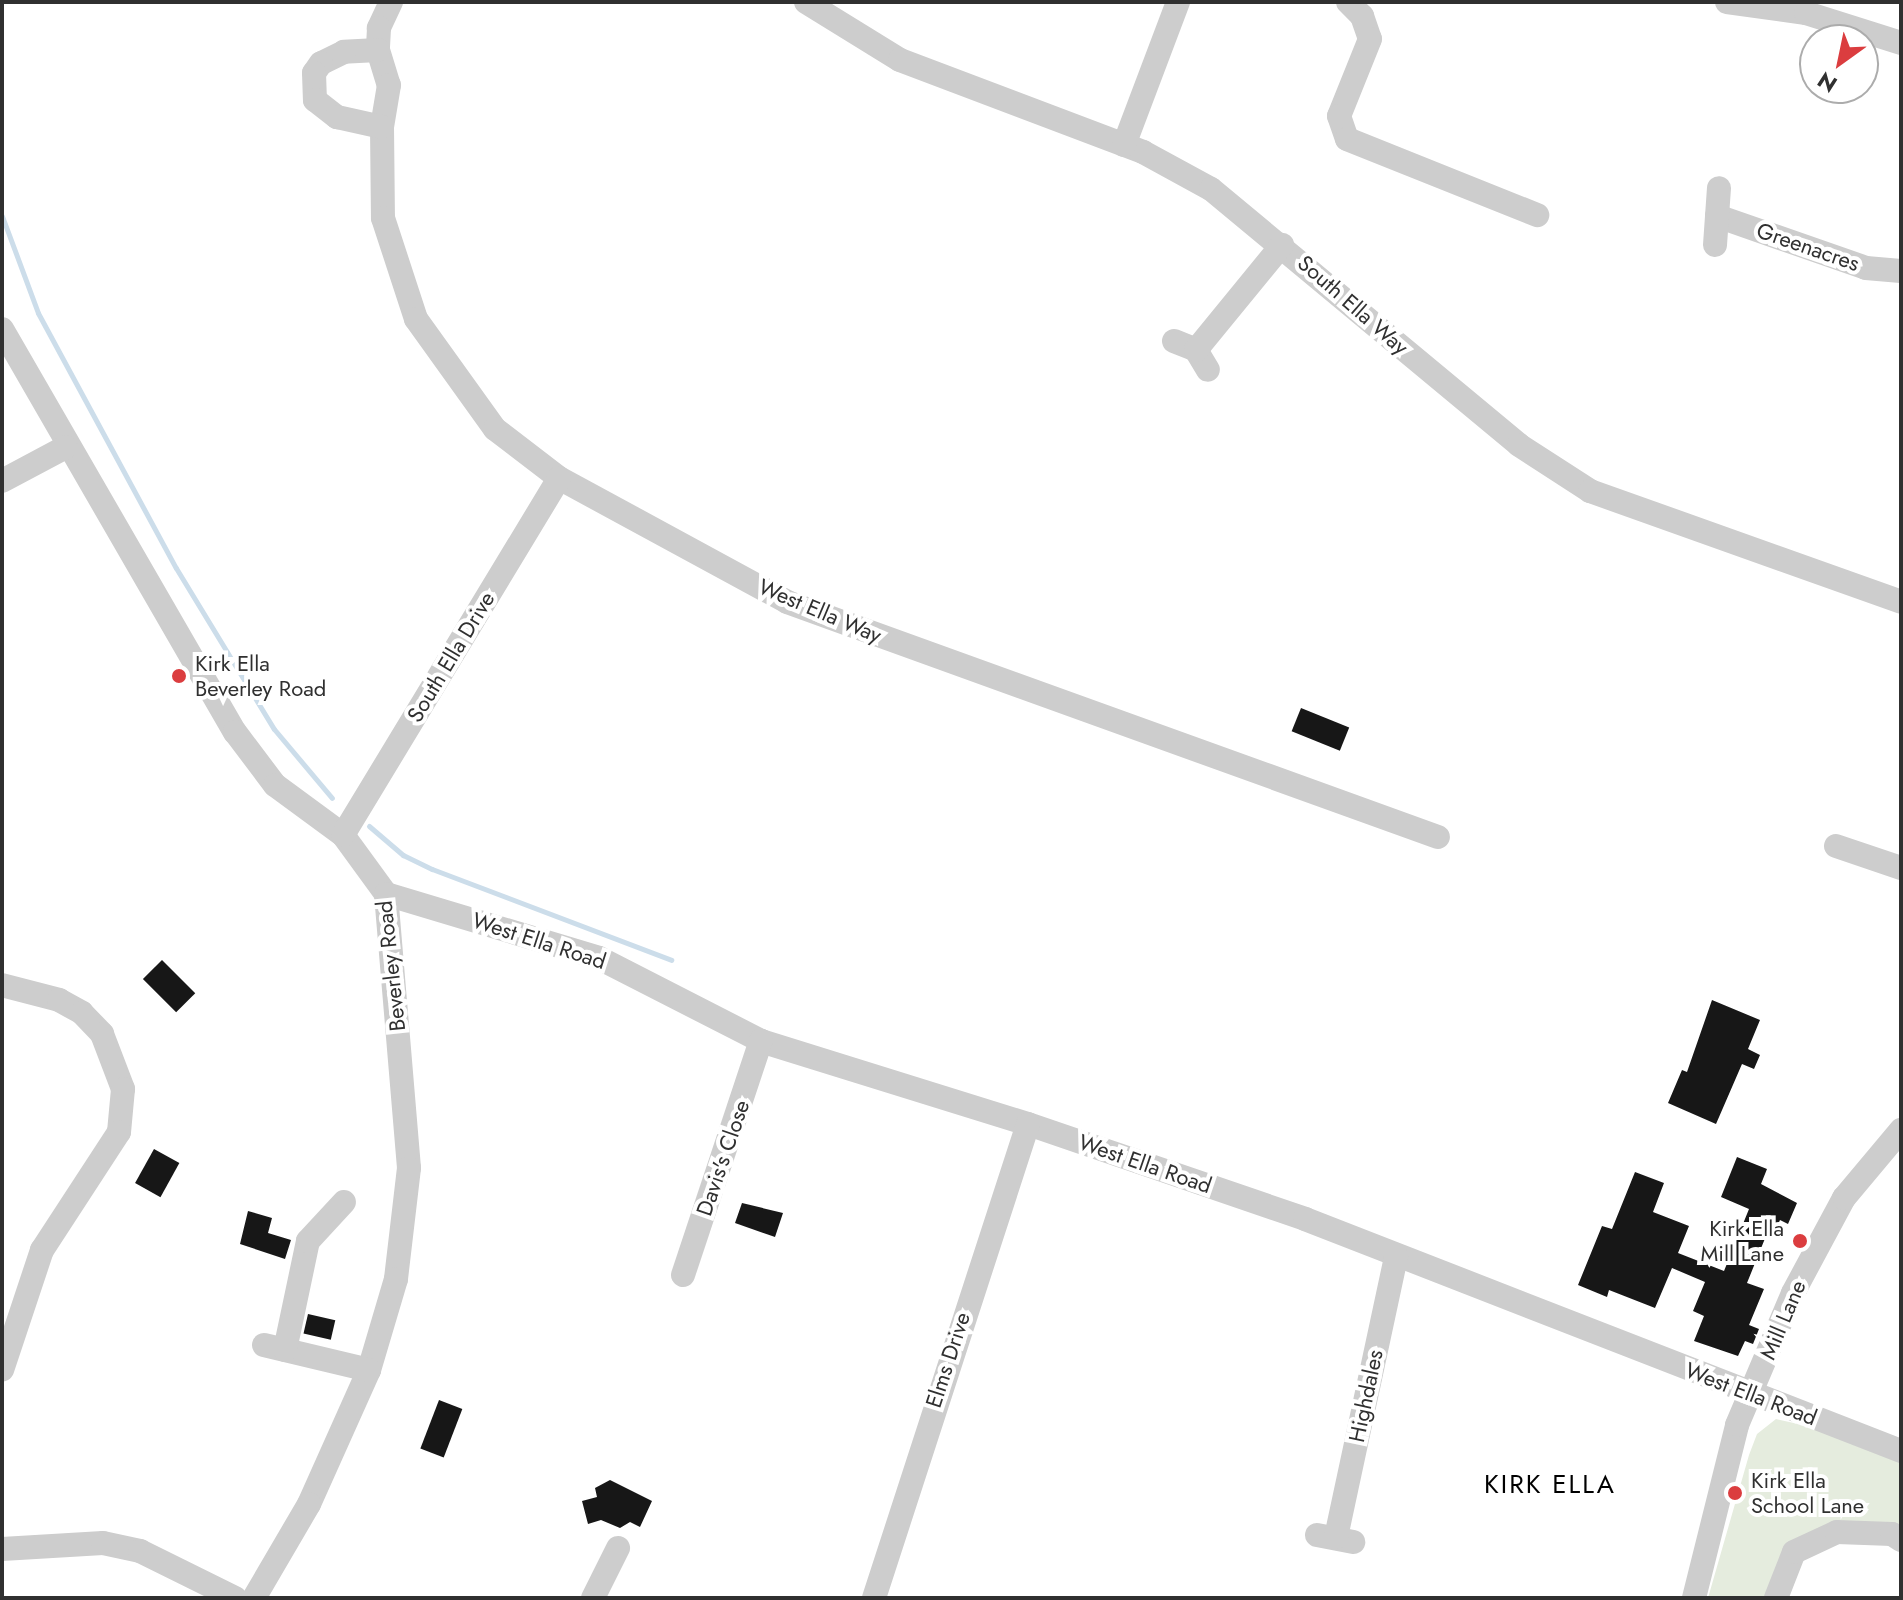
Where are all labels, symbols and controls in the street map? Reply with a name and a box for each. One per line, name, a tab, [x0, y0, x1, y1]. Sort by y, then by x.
north arrow	[1799, 24, 1879, 104]
text: N	[1811, 64, 1843, 101]
street label: Greenacres	[1753, 217, 1863, 277]
street label: South Ella Way	[1292, 250, 1414, 360]
street label: West Ella Way	[754, 573, 886, 649]
street label: South Ella Drive	[402, 587, 500, 727]
place label: Kirk Ella Beverley Road	[195, 650, 326, 702]
marker: Kirk Ella Beverley Road	[170, 667, 188, 685]
street label: Beverley Road	[371, 899, 411, 1033]
street label: West Ella Road	[469, 907, 609, 975]
street label: Davis's Close	[691, 1097, 755, 1219]
street label: West Ella Road	[1075, 1129, 1215, 1199]
place label: Kirk Ella Mill Lane	[1700, 1215, 1784, 1266]
marker: Kirk Ella Mill Lane	[1791, 1232, 1809, 1250]
street label: Mill Lane	[1755, 1276, 1811, 1364]
street label: Elms Drive	[920, 1309, 976, 1411]
street label: Highdales	[1343, 1347, 1389, 1445]
street label: West Ella Road	[1681, 1357, 1821, 1431]
place label: Kirk Ella School Lane	[1751, 1467, 1864, 1518]
district label: KIRK ELLA	[1484, 1469, 1616, 1501]
marker: Kirk Ella School Lane	[1726, 1484, 1744, 1502]

